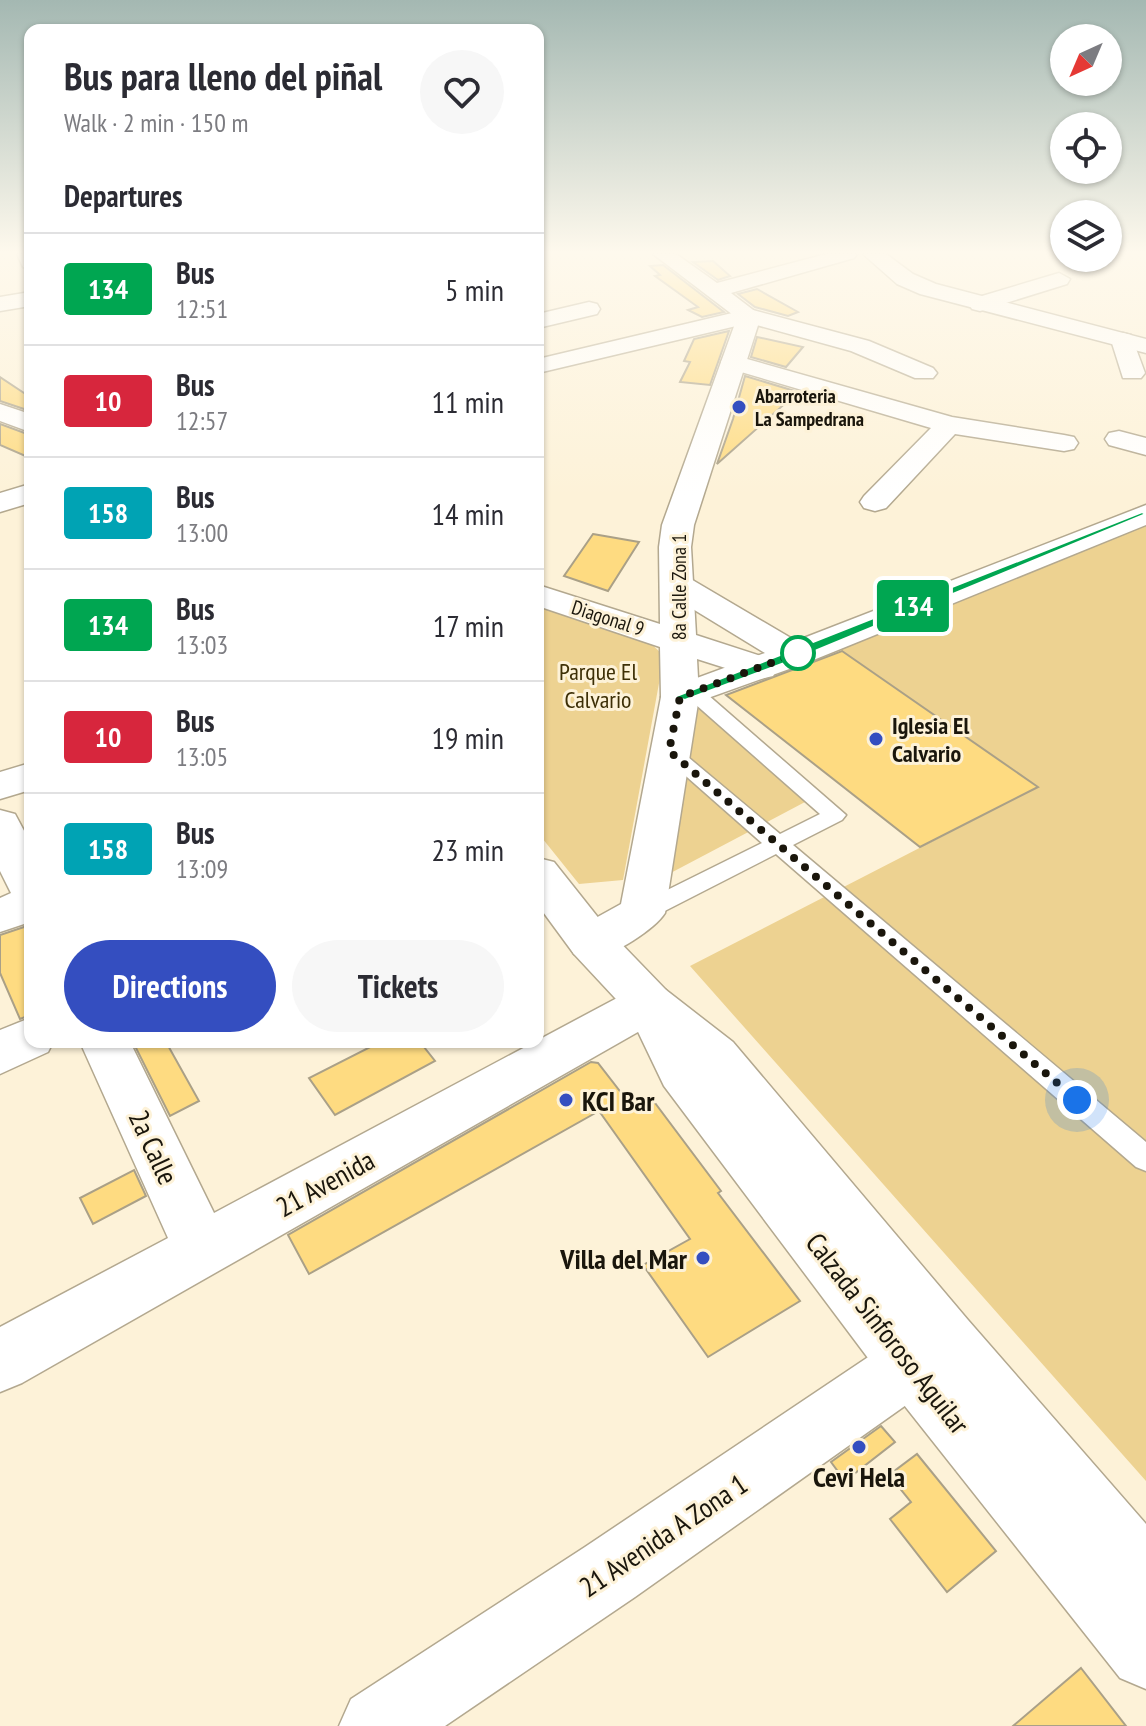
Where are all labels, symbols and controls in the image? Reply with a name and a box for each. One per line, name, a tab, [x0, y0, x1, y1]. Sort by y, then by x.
north arrow	[1050, 24, 1122, 96]
map controls	[1050, 24, 1122, 272]
button: heart	[420, 50, 504, 134]
text: Bus para lleno del piñal	[64, 51, 382, 100]
text: Walk · 2 min · 150 m	[64, 106, 248, 139]
button: locate	[1050, 112, 1122, 184]
text: Departures	[64, 176, 182, 215]
button: layers	[1050, 200, 1122, 272]
text: Bus	[176, 253, 215, 292]
text: 134	[88, 270, 128, 307]
text: 5 min	[445, 270, 504, 309]
text: 12:51	[176, 292, 228, 325]
text: Bus	[176, 365, 215, 404]
text: 10	[95, 382, 121, 419]
text: 11 min	[431, 382, 504, 421]
place label: Abarroteria La Sampedrana	[754, 383, 864, 432]
marker: Abarroteria La Sampedrana	[730, 398, 748, 416]
text: 12:57	[176, 404, 228, 437]
text: Bus	[176, 477, 215, 516]
text: 158	[88, 494, 128, 531]
text: 14 min	[431, 494, 504, 533]
text: 13:00	[176, 516, 228, 549]
street label: 8a Calle Zona 1	[666, 534, 692, 640]
line badge: 134	[867, 580, 959, 632]
text: 134	[893, 587, 933, 624]
text: Bus	[176, 589, 215, 628]
street label: Diagonal 9	[568, 594, 648, 642]
text: 134	[88, 606, 128, 643]
text: 17 min	[433, 606, 504, 645]
text: 13:03	[176, 628, 228, 661]
unlabelled marker	[781, 636, 815, 670]
park label: Parque El Calvario	[559, 656, 637, 715]
text: Bus	[176, 701, 215, 740]
place label: Iglesia El Calvario	[892, 710, 969, 769]
text: 10	[95, 718, 121, 755]
text: 19 min	[431, 718, 504, 757]
marker: Iglesia El Calvario	[867, 730, 885, 748]
text: 13:05	[176, 740, 228, 773]
text: Bus	[176, 813, 215, 852]
text: 158	[88, 830, 128, 867]
text: 23 min	[431, 830, 504, 869]
text: 13:09	[176, 852, 228, 885]
button: Directions	[64, 940, 276, 1032]
button: Tickets	[292, 940, 504, 1032]
your location	[1057, 1080, 1097, 1120]
place label: KCI Bar	[582, 1082, 655, 1119]
marker: KCI Bar	[557, 1091, 575, 1109]
street label: 2a Calle	[121, 1104, 187, 1190]
street label: 21 Avenida	[269, 1141, 381, 1225]
street label: Calzada Sinforoso Aguilar	[798, 1225, 978, 1441]
place label: Villa del Mar	[559, 1240, 688, 1277]
marker: Villa del Mar	[694, 1249, 712, 1267]
marker: Cevi Hela	[850, 1438, 868, 1456]
place label: Cevi Hela	[813, 1458, 905, 1495]
street label: 21 Avenida A Zona 1	[572, 1465, 754, 1605]

